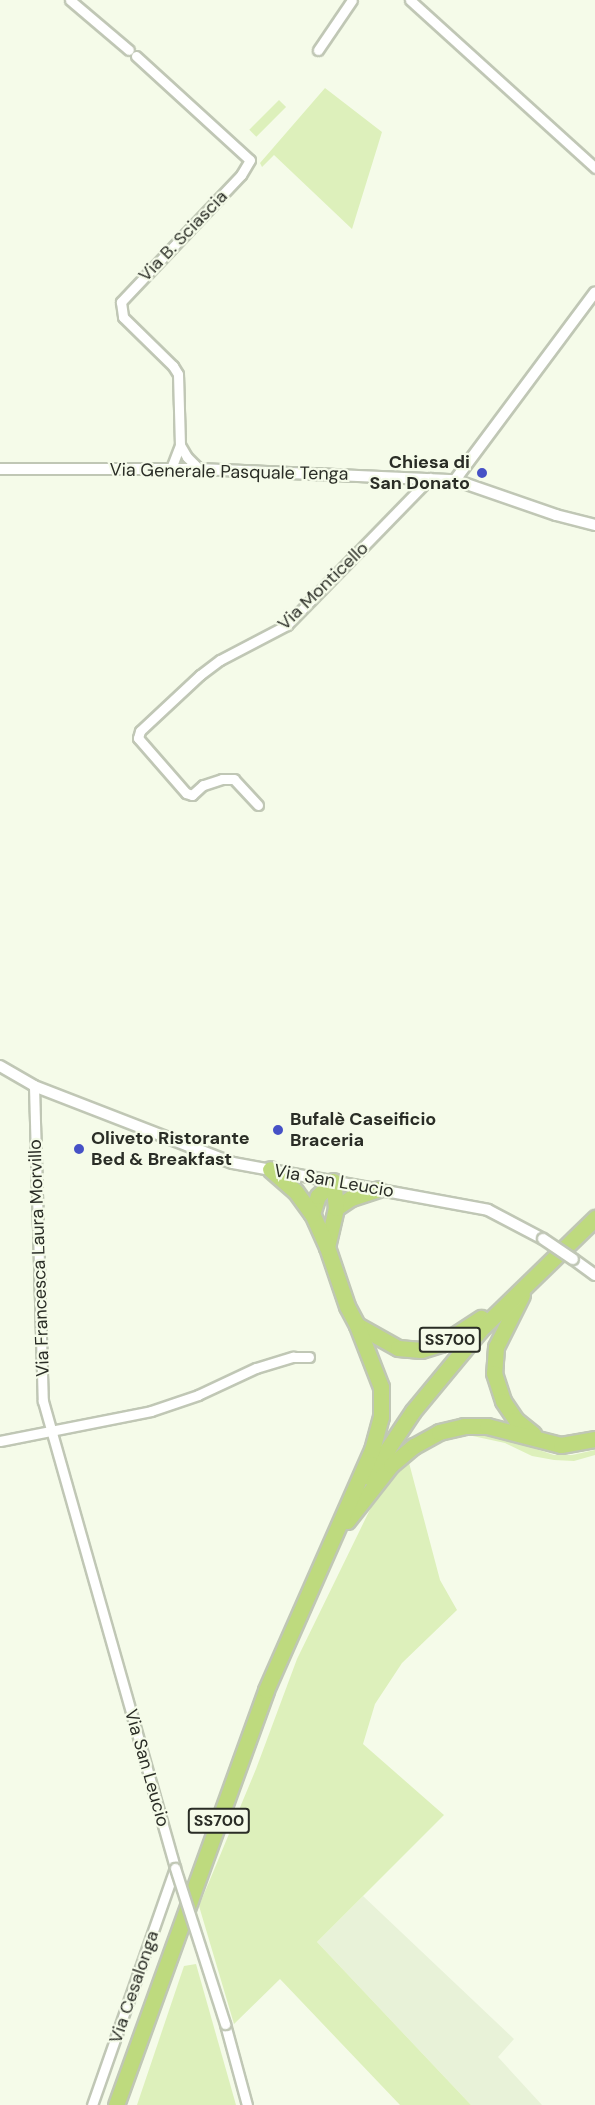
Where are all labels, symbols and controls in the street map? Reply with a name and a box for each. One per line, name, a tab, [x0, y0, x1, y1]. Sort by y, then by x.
street label: Via B. Sciascia	[134, 186, 232, 286]
place label: Chiesa di San Donato	[369, 452, 470, 494]
street label: Via Generale Pasquale Tenga	[109, 459, 349, 485]
marker: Chiesa di San Donato	[475, 466, 489, 480]
street label: Via Monticello	[273, 537, 373, 635]
place label: Bufalè Caseificio Braceria	[290, 1109, 436, 1152]
marker: Bufalè Caseificio Braceria	[271, 1123, 285, 1137]
place label: Oliveto Ristorante Bed & Breakfast	[91, 1128, 250, 1170]
street label: Via Francesca Laura Morvillo	[24, 1139, 54, 1377]
marker: Oliveto Ristorante Bed & Breakfast	[72, 1142, 86, 1156]
street label: Via San Leucio	[272, 1160, 396, 1202]
road number: SS700	[418, 1327, 482, 1353]
street label: Via San Leucio	[120, 1707, 174, 1829]
road number: SS700	[188, 1808, 250, 1834]
street label: Via Cesalonga	[105, 1928, 163, 2046]

